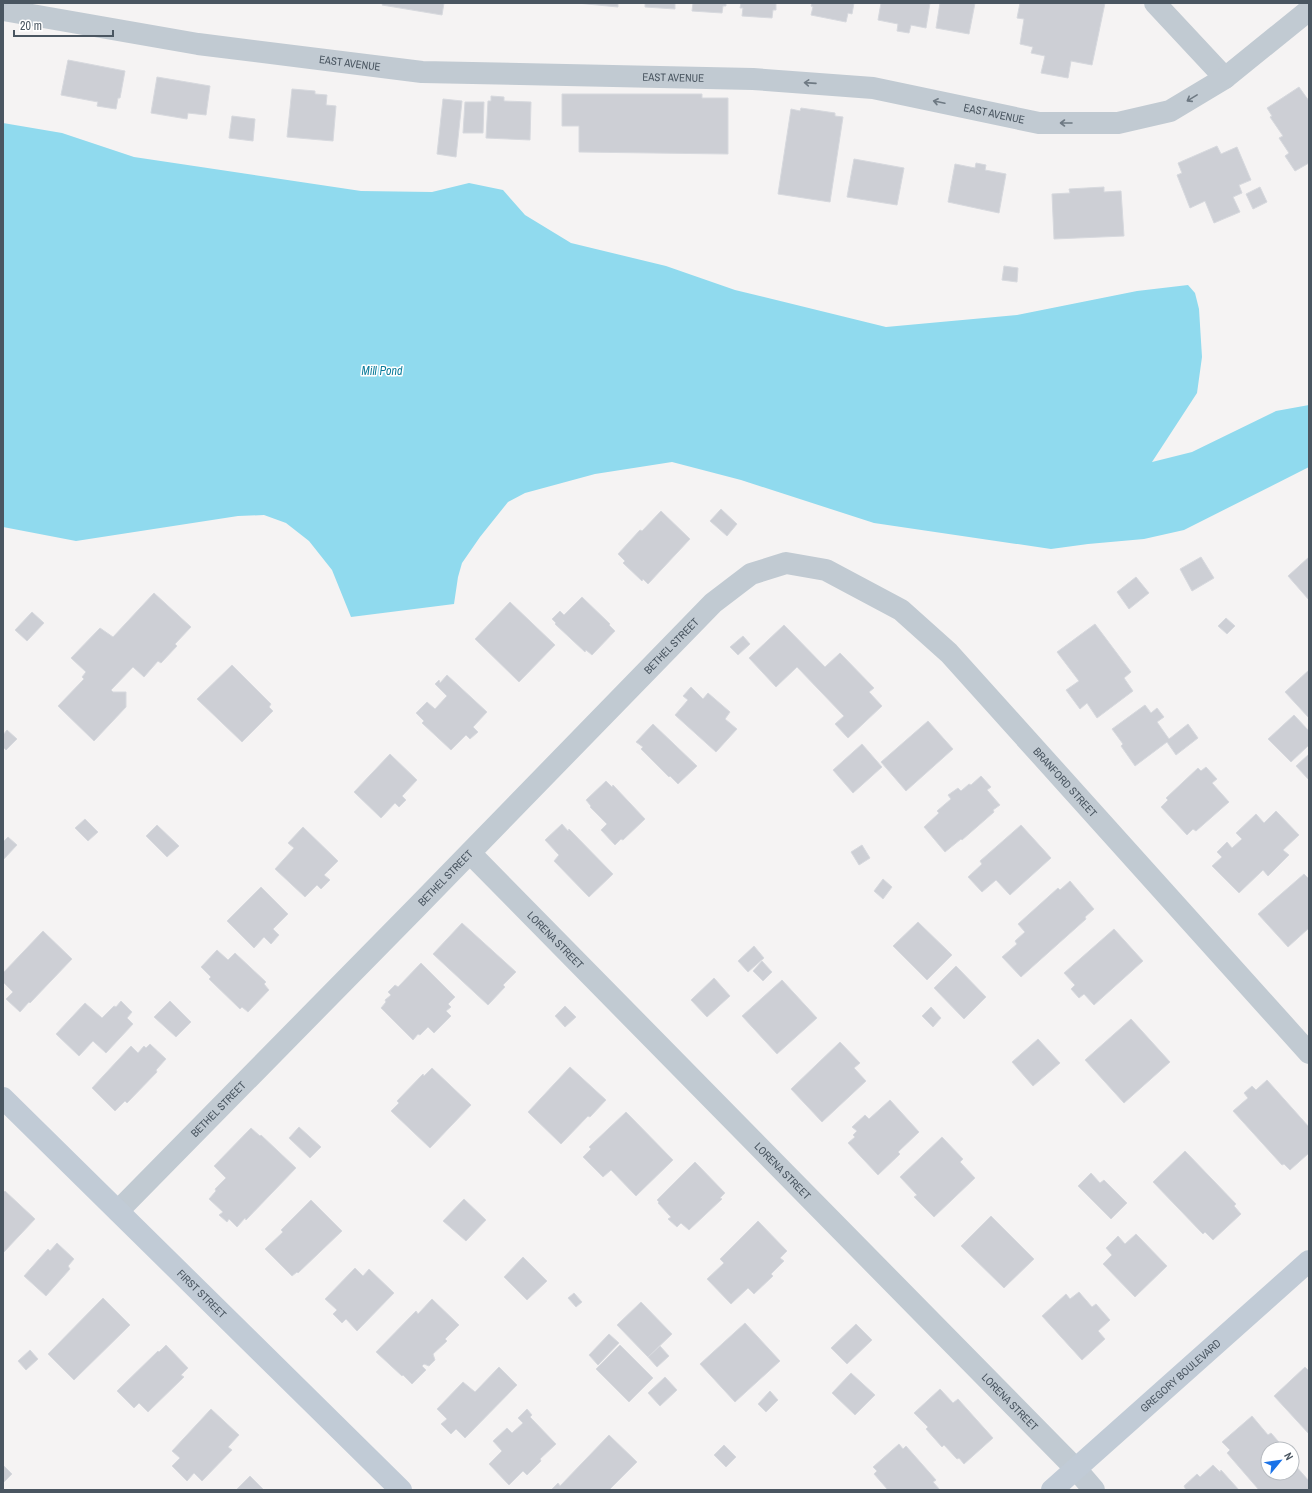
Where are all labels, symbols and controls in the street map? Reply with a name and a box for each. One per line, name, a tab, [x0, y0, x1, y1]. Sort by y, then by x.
scale bar	[14, 12, 113, 38]
text: 20 m	[20, 18, 42, 34]
street label: EAST AVENUE	[318, 52, 381, 74]
street label: EAST AVENUE	[642, 70, 704, 85]
one-way arrow	[804, 80, 817, 87]
one-way arrow	[1186, 95, 1198, 103]
one-way arrow	[933, 97, 946, 105]
street label: EAST AVENUE	[962, 100, 1026, 127]
one-way arrow	[1060, 119, 1073, 127]
water label: Mill Pond	[361, 363, 403, 379]
street label: BETHEL STREET	[641, 614, 702, 677]
street label: BRANFORD STREET	[1030, 744, 1100, 820]
street label: BETHEL STREET	[415, 847, 476, 909]
street label: LORENA STREET	[524, 908, 587, 972]
street label: BETHEL STREET	[188, 1078, 249, 1140]
street label: LORENA STREET	[752, 1139, 814, 1203]
street label: FIRST STREET	[174, 1266, 230, 1322]
street label: GREGORY BOULEVARD	[1137, 1336, 1224, 1415]
street label: LORENA STREET	[979, 1370, 1042, 1434]
north arrow	[1260, 1441, 1300, 1481]
text: N	[1281, 1450, 1296, 1462]

